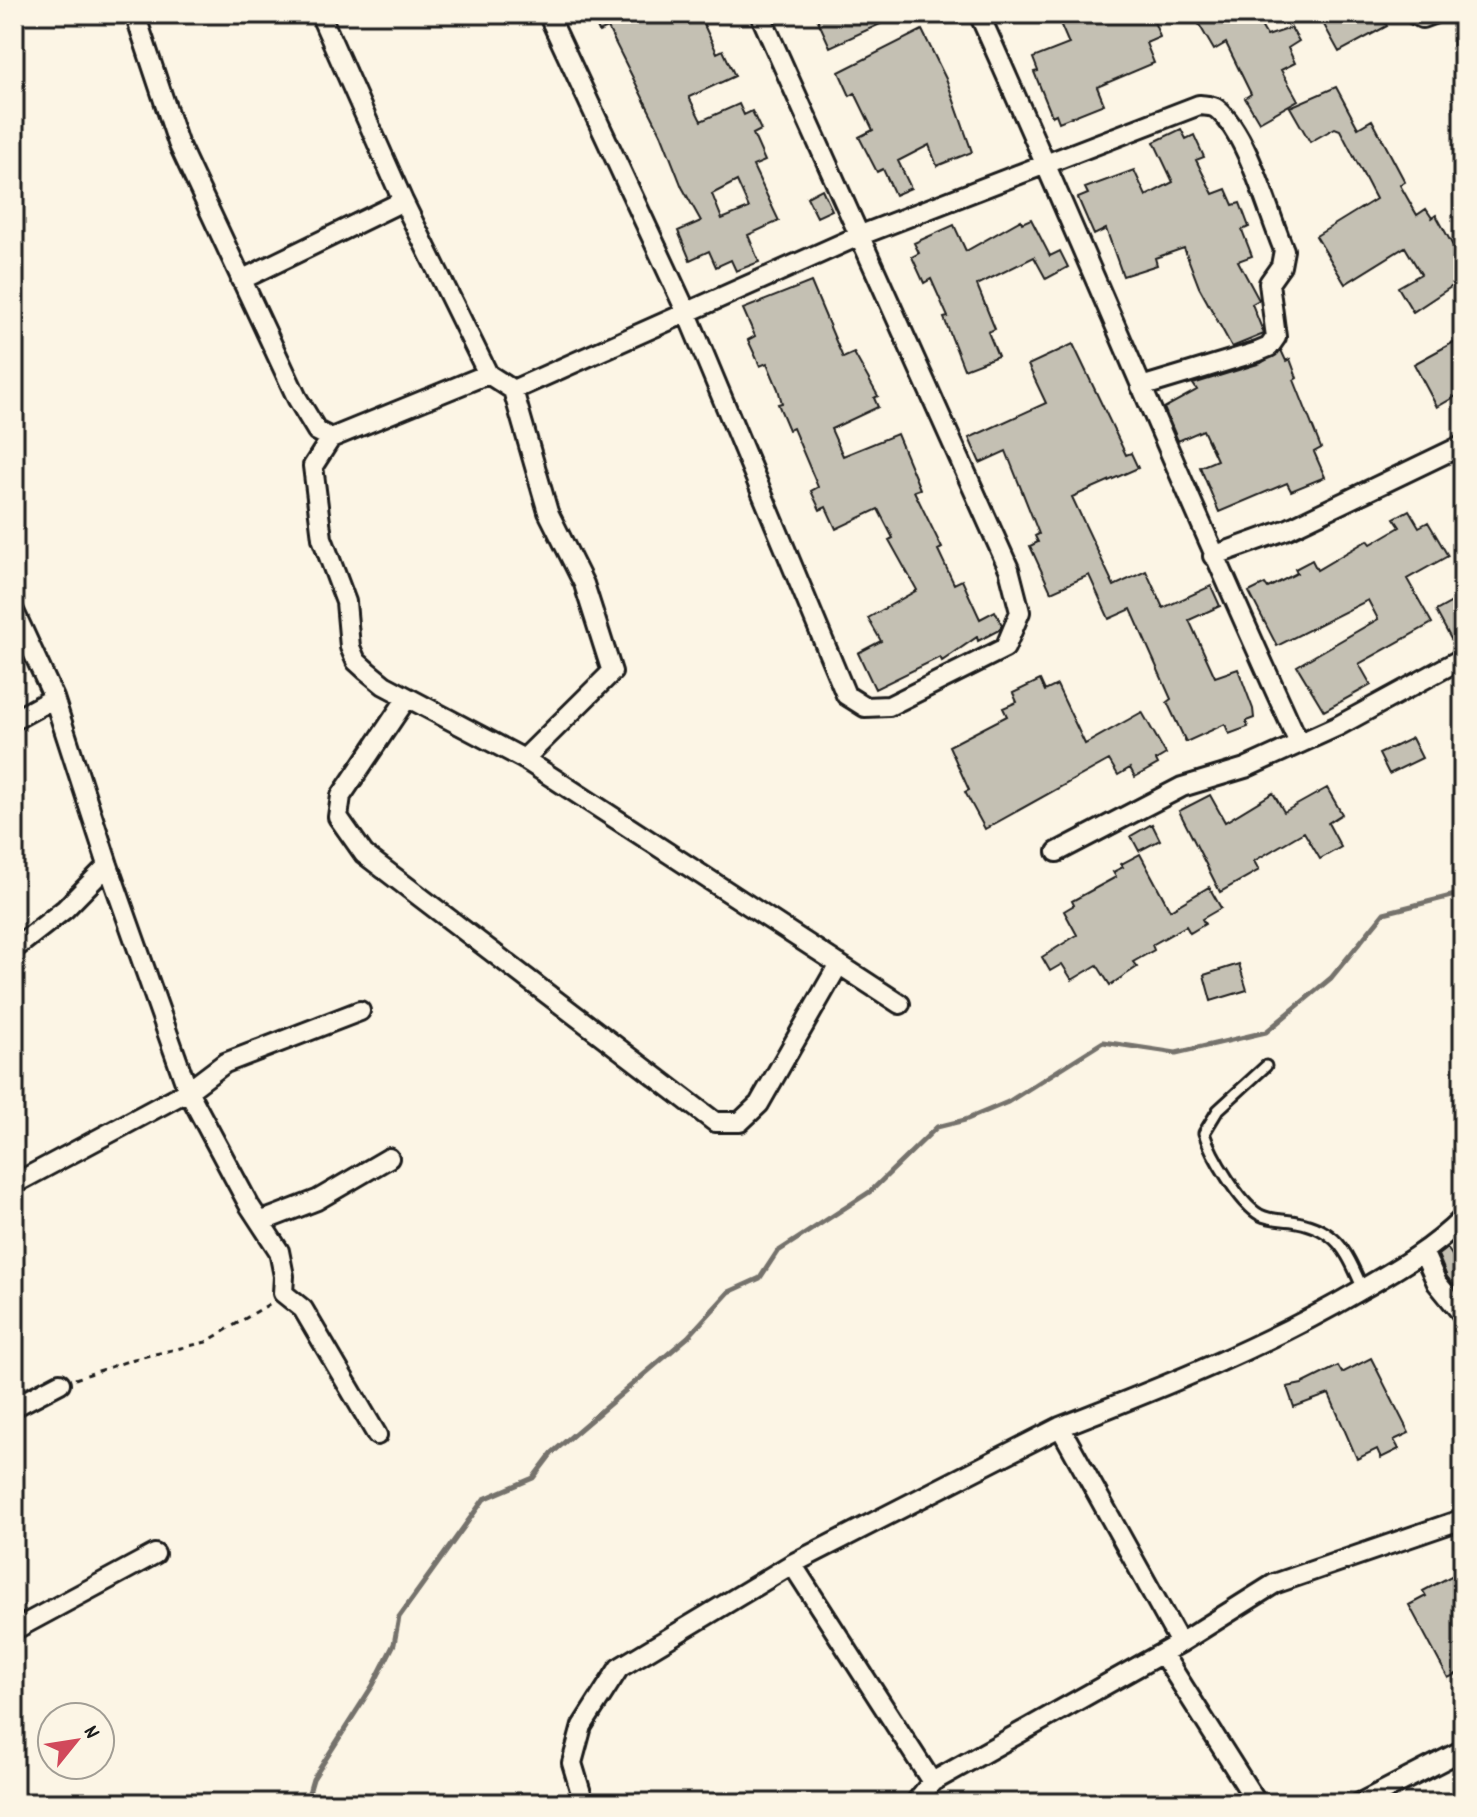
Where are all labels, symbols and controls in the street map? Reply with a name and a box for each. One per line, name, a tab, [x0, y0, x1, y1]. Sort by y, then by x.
north arrow	[36, 1701, 116, 1781]
text: N	[74, 1720, 106, 1745]

